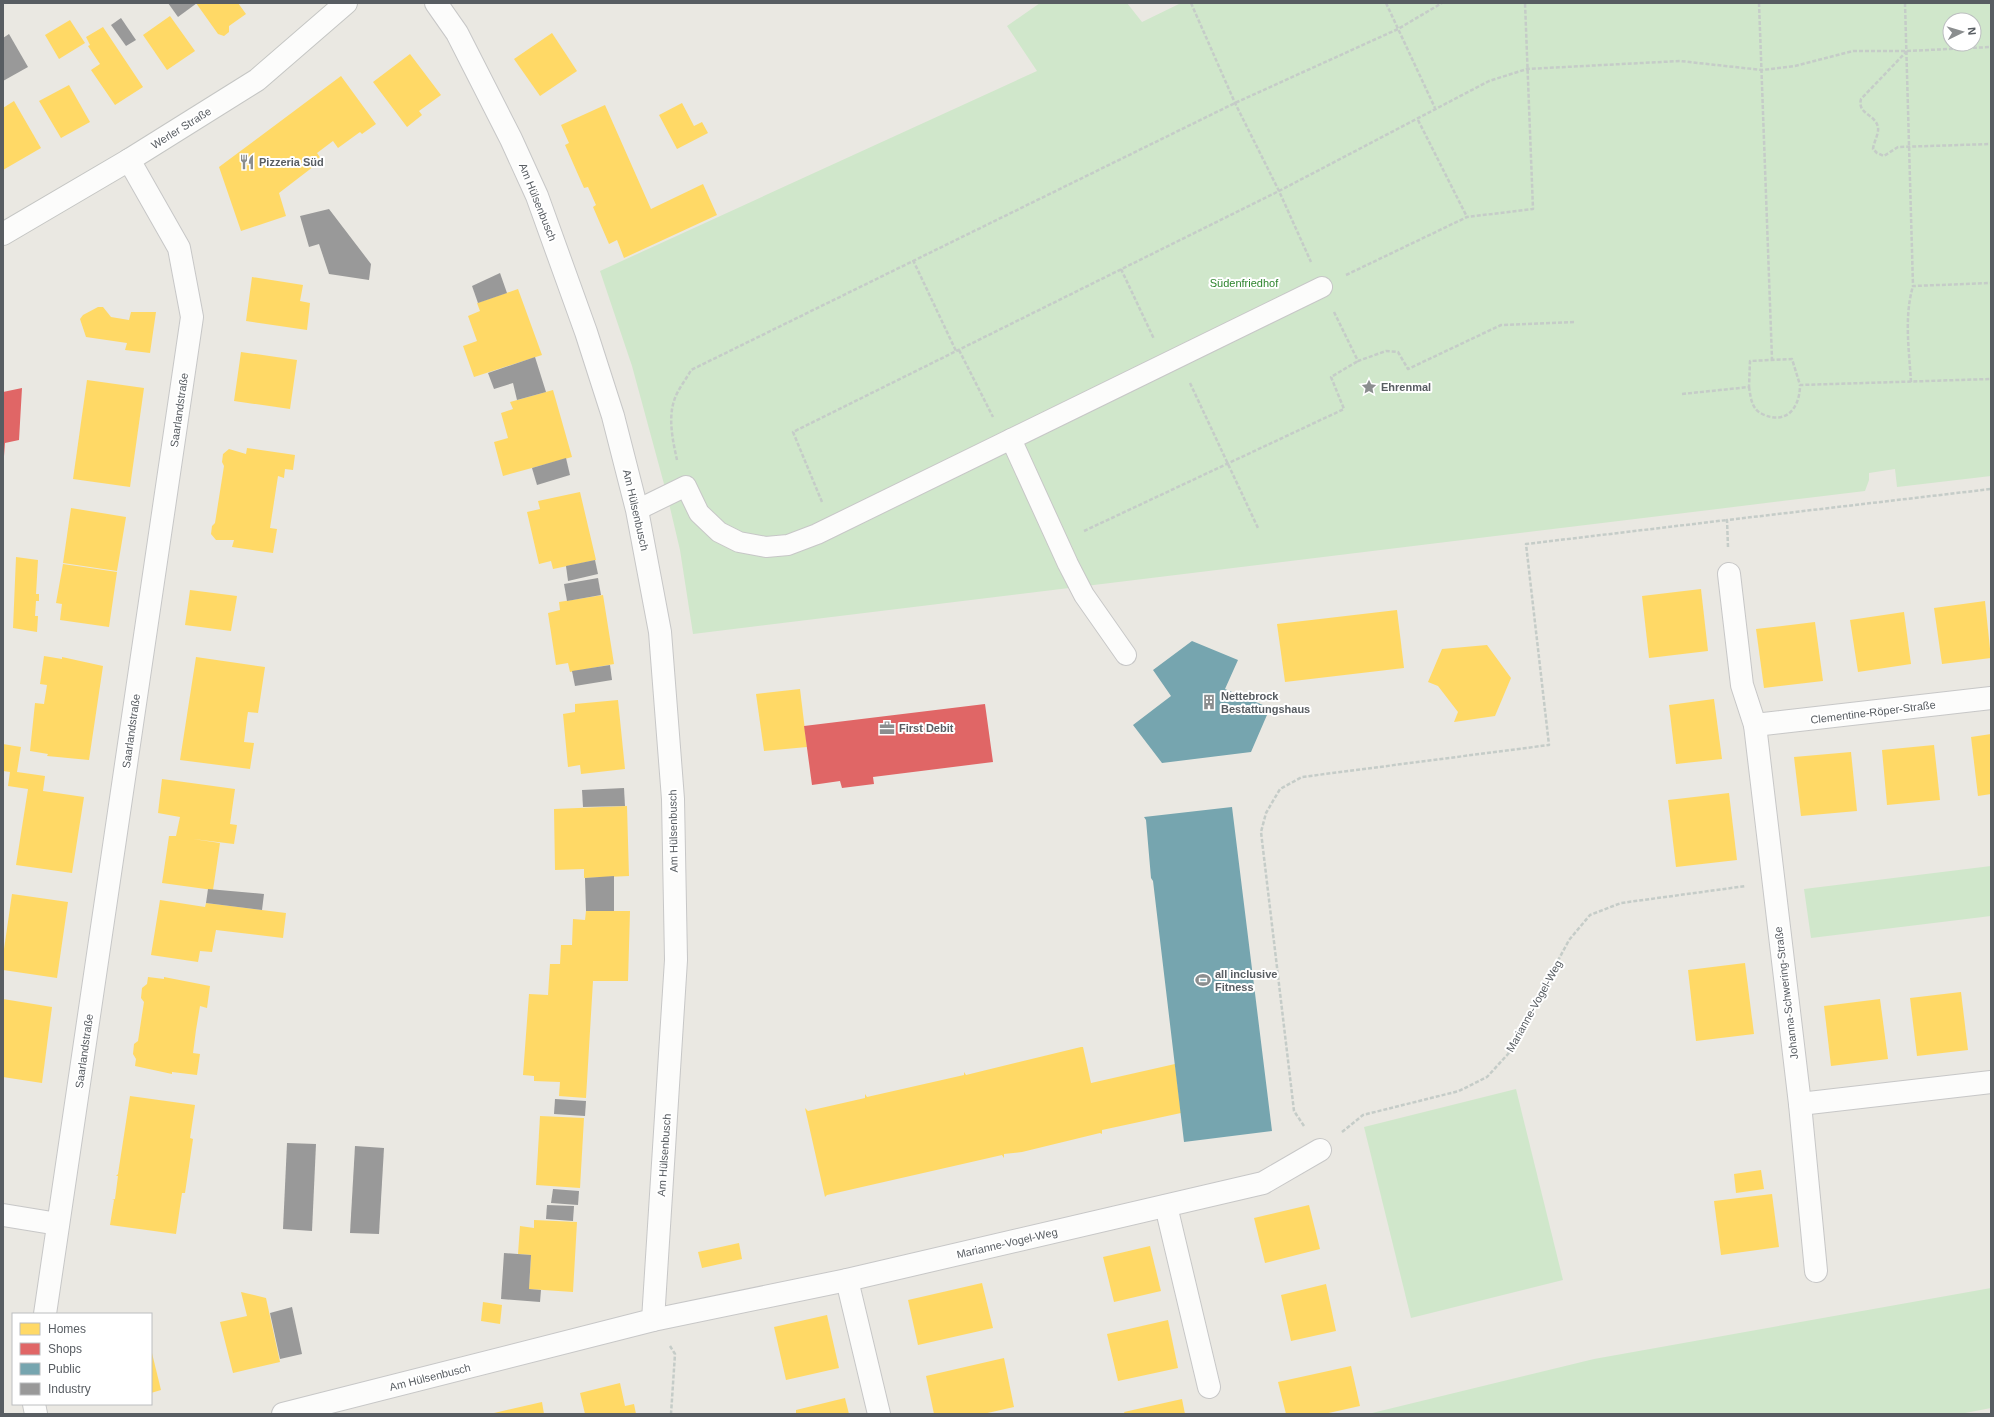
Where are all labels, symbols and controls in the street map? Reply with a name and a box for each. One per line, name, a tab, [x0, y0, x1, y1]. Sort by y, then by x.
north arrow	[1942, 12, 1982, 52]
text: N	[1966, 27, 1978, 36]
street label: Werler Straße	[149, 105, 213, 151]
restaurant icon: Pizzeria Süd	[238, 153, 256, 171]
place label: Pizzeria Süd	[259, 156, 324, 168]
street label: Am Hülsenbusch	[517, 161, 559, 243]
park label: Südenfriedhof	[1210, 277, 1279, 289]
street label: Saarlandstraße	[168, 372, 190, 448]
place icon: Ehrenmal	[1360, 378, 1378, 396]
place label: Ehrenmal	[1381, 381, 1431, 393]
street label: Am Hülsenbusch	[621, 468, 651, 552]
place label: Nettebrock Bestattungshaus	[1221, 690, 1310, 715]
street label: Saarlandstraße	[120, 693, 142, 769]
building icon: Nettebrock Bestattungshaus	[1200, 693, 1218, 711]
street label: Clementine-Röper-Straße	[1810, 698, 1936, 726]
office icon: First Debit	[878, 719, 896, 737]
place label: First Debit	[899, 722, 954, 734]
street label: Am Hülsenbusch	[666, 789, 680, 873]
street label: Johanna-Schwering-Straße	[1772, 926, 1800, 1060]
street label: Marianne-Vogel-Weg	[1504, 958, 1564, 1054]
place label: all inclusive Fitness	[1215, 968, 1277, 993]
sports icon: all inclusive Fitness	[1194, 971, 1212, 989]
street label: Saarlandstraße	[73, 1013, 95, 1089]
street label: Am Hülsenbusch	[655, 1113, 673, 1197]
street label: Marianne-Vogel-Weg	[955, 1226, 1059, 1260]
legend	[12, 1313, 152, 1405]
text: Homes	[48, 1322, 86, 1336]
text: Shops	[48, 1342, 82, 1356]
street label: Am Hülsenbusch	[388, 1361, 472, 1393]
text: Public	[48, 1362, 81, 1376]
text: Industry	[48, 1382, 91, 1396]

